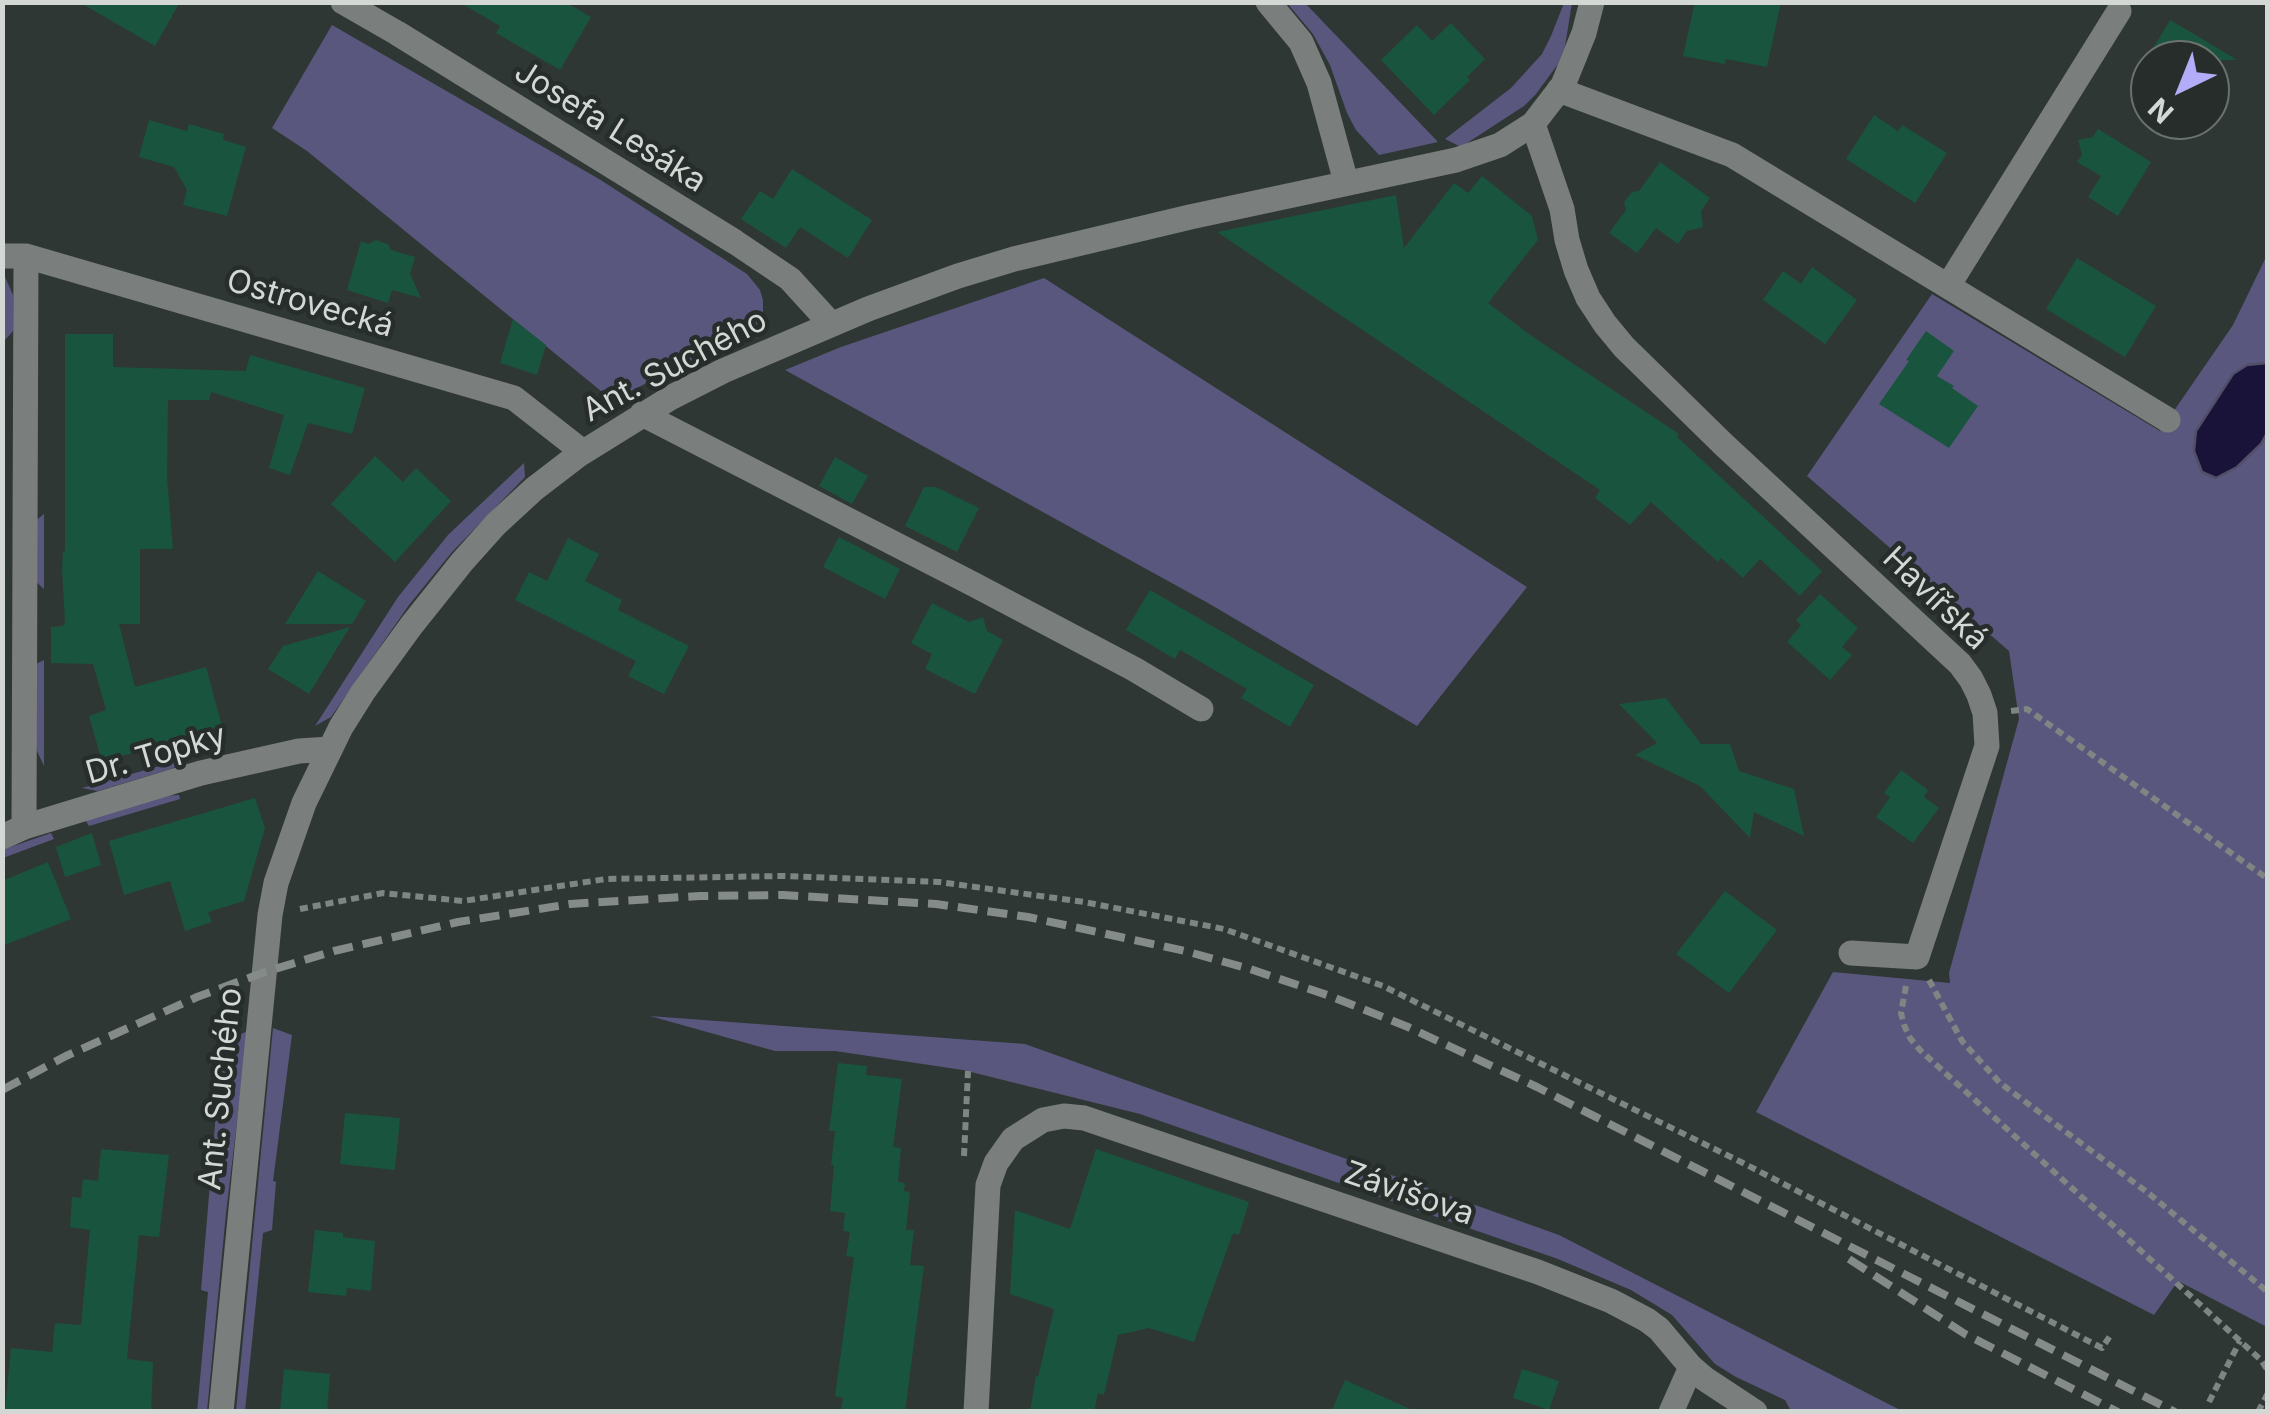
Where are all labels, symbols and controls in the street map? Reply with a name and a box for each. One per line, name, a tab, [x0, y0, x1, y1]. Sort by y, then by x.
north arrow	[2130, 40, 2230, 140]
street label: Josefa Lesáka	[507, 53, 713, 201]
text: N	[2142, 91, 2180, 130]
street label: Ostrovecká	[222, 262, 398, 346]
street label: Ant. Suchého	[576, 301, 774, 431]
street label: Havířská	[1874, 540, 1996, 658]
street label: Dr. Topky	[82, 717, 230, 793]
street label: Ant. Suchého	[191, 986, 251, 1192]
street label: Závišova	[1339, 1154, 1479, 1234]

